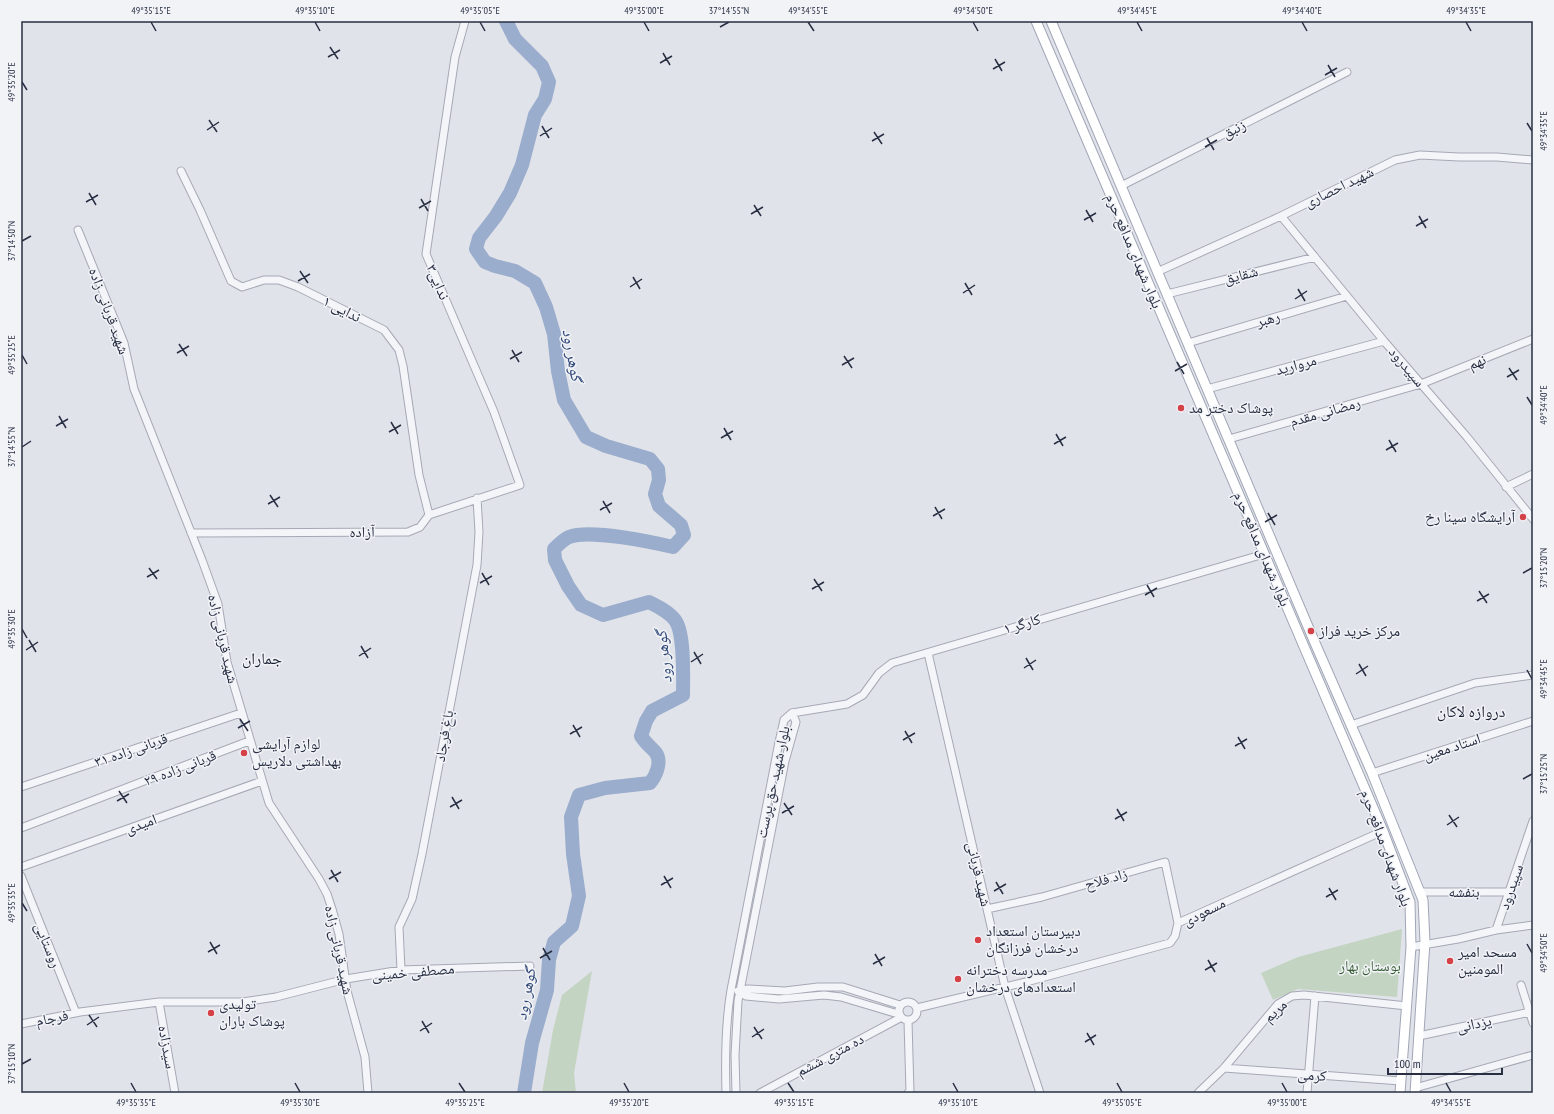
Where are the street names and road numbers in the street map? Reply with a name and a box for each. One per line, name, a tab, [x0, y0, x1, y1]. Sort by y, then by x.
street label: زنبق	[1219, 115, 1249, 143]
street label: شهید احصاری	[1301, 162, 1377, 212]
street label: بلوار شهدای مدافع حرم	[1101, 190, 1167, 312]
street label: ندایی۳	[422, 261, 454, 303]
street label: شقایق	[1222, 261, 1260, 289]
street label: شهید قربانی زاده	[84, 265, 134, 357]
street label: ندایی ۱	[320, 291, 364, 327]
street label: رهبر	[1253, 306, 1282, 331]
street label: سپیدرود	[1385, 343, 1430, 391]
street label: نهم	[1465, 349, 1489, 375]
street label: مروارید	[1273, 350, 1319, 379]
street label: رمضانی مقدم	[1287, 392, 1363, 432]
street label: بلوار شهدای مدافع حرم	[1229, 488, 1295, 610]
street label: آزاده	[349, 522, 376, 541]
street label: شهید قربانی زاده	[203, 592, 243, 686]
street label: کارگر ۱	[1001, 609, 1043, 638]
street label: باغ فرجاد	[430, 709, 458, 763]
street label: بلوار شهید حق پرست	[751, 724, 795, 840]
street label: قربانی زاده ۳۱	[92, 728, 170, 772]
street label: استاد معین	[1421, 728, 1483, 766]
street label: قربانی زاده ۲۹	[141, 745, 219, 791]
street label: بلوار شهدای مدافع حرم	[1356, 787, 1416, 909]
street label: امیدی	[122, 809, 160, 839]
street label: شهید قربانی	[962, 840, 996, 909]
street label: سپیدرود	[1494, 862, 1527, 912]
street label: زاد فلاح	[1082, 863, 1130, 895]
street label: بنفشه	[1448, 882, 1480, 901]
street label: مسعودی	[1179, 893, 1229, 931]
street label: شهید قربانی زاده	[320, 903, 358, 997]
street label: روستایی	[30, 919, 66, 971]
street label: مصطفی خمینی	[371, 958, 455, 986]
street label: مریم	[1259, 995, 1291, 1027]
street label: فرجام	[34, 1005, 70, 1031]
street label: یزدانی	[1455, 1010, 1494, 1037]
street label: سیدزاده	[154, 1024, 181, 1070]
street label: ده متری ششم	[793, 1029, 867, 1081]
street label: کرمی	[1297, 1064, 1327, 1086]

